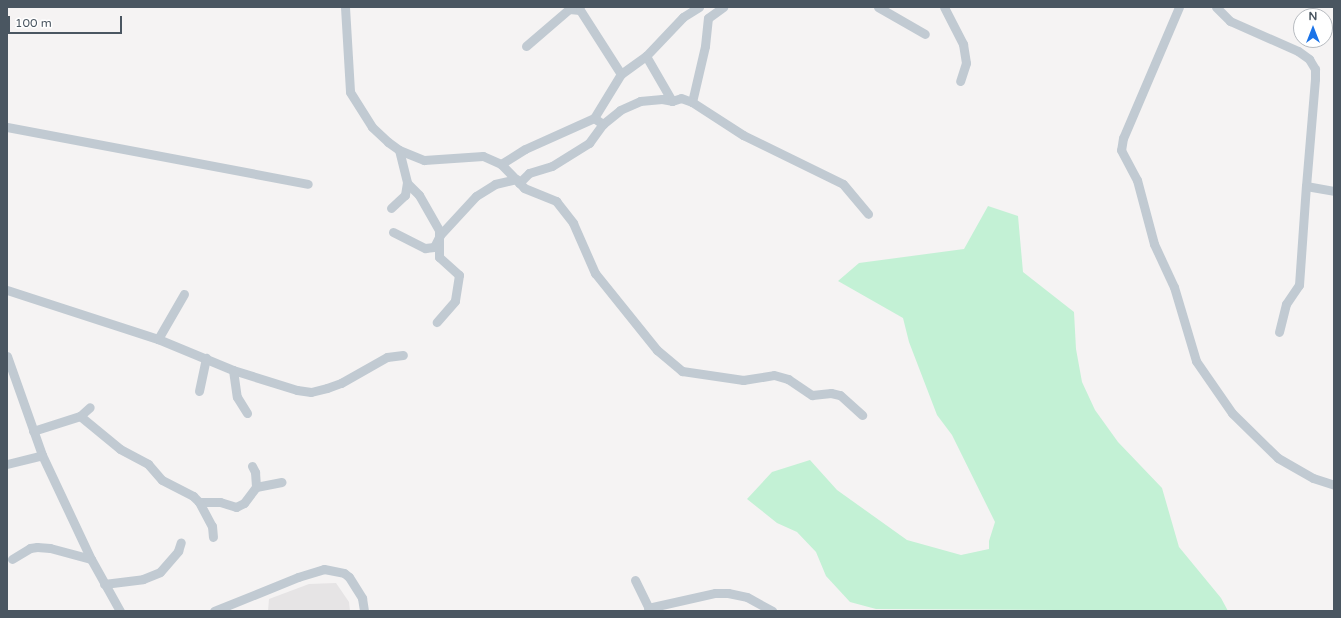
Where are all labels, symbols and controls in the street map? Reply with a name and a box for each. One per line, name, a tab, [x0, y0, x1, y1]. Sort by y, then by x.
scale bar	[10, 8, 124, 34]
north arrow	[1293, 8, 1333, 48]
text: N	[1309, 10, 1317, 23]
text: 100 m	[15, 16, 52, 30]

